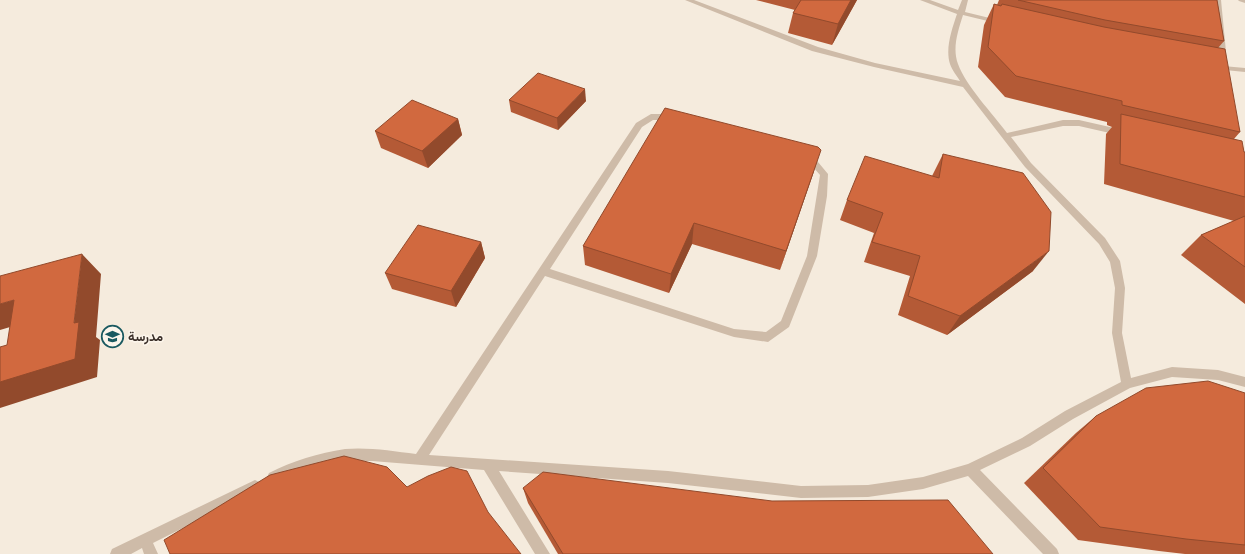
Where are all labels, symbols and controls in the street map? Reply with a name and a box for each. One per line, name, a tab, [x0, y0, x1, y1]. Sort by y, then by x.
school or university icon: مدرسة	[99, 323, 125, 349]
place label: مدرسة	[128, 329, 163, 345]

